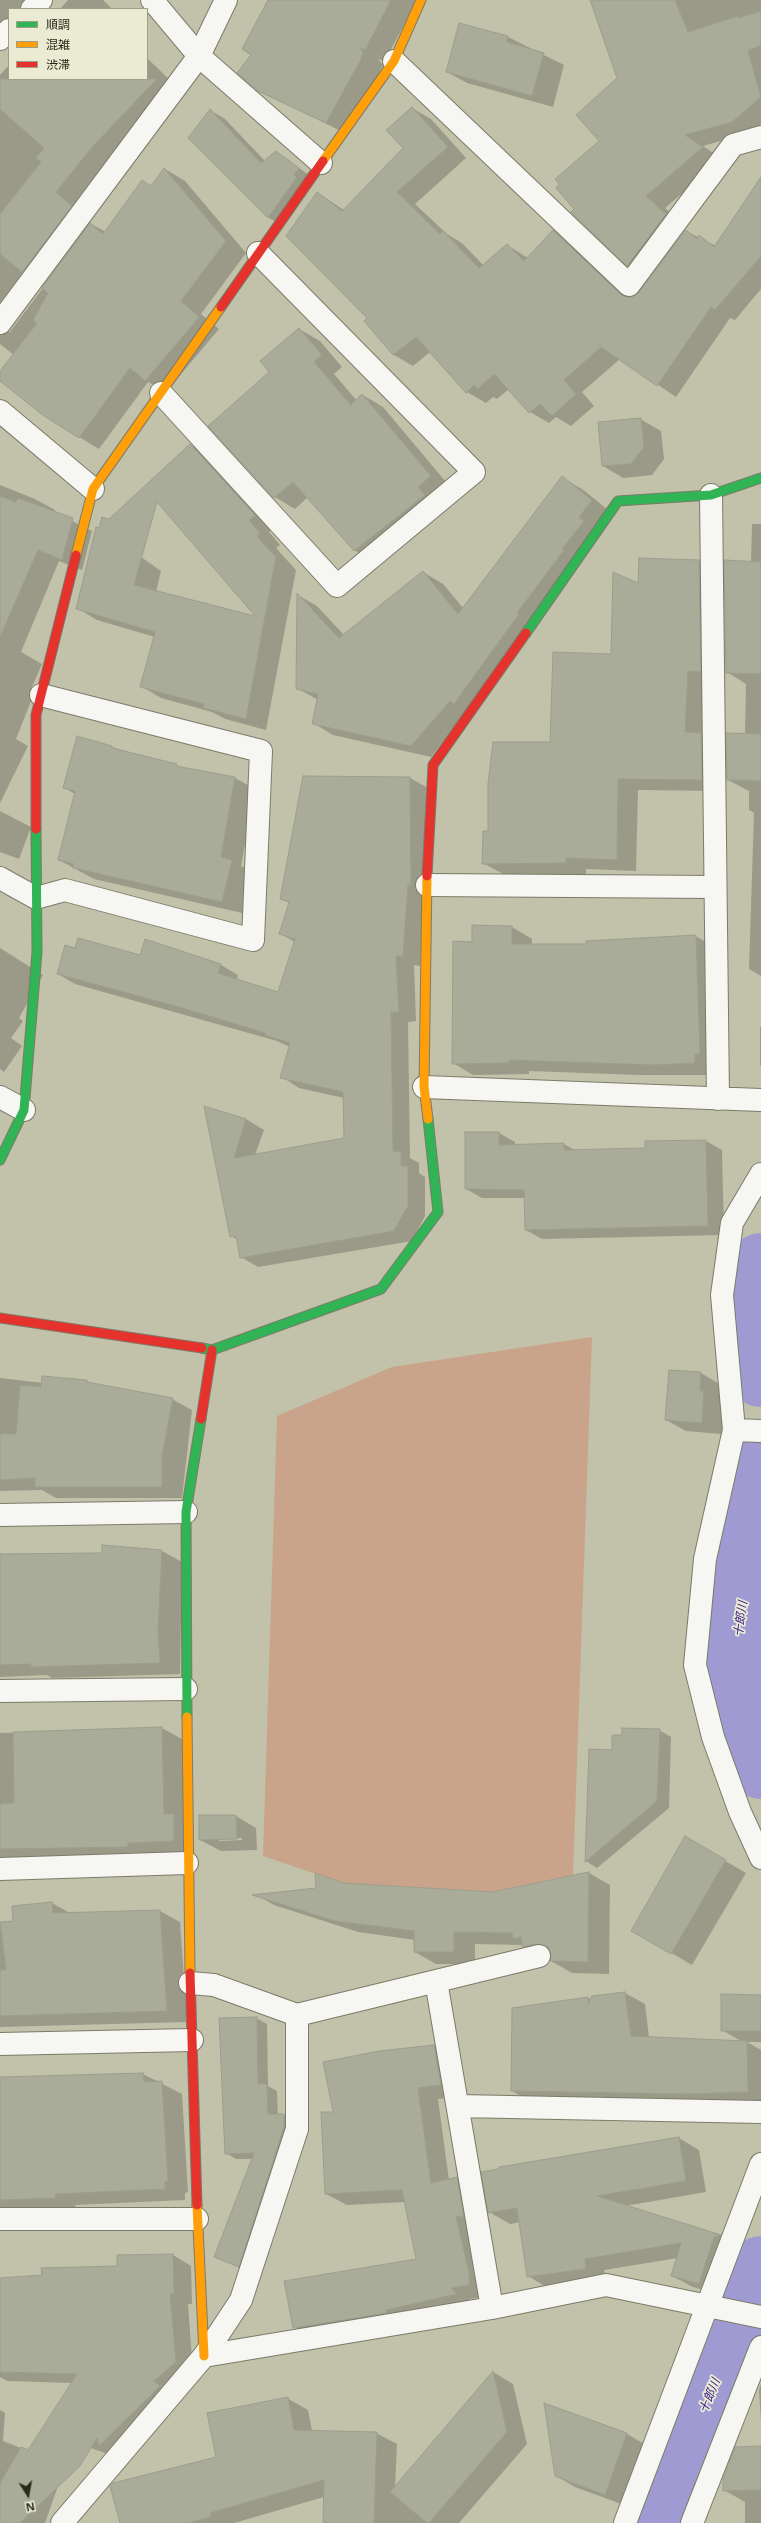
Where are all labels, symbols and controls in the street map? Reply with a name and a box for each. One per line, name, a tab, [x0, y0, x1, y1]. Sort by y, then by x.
legend	[8, 8, 148, 80]
text: 順調	[46, 16, 70, 33]
text: 混雑	[46, 36, 70, 53]
text: 渋滞	[46, 56, 70, 73]
water label: 十郎川	[731, 1600, 751, 1638]
water label: 十郎川	[697, 2377, 723, 2415]
north arrow	[8, 2475, 48, 2515]
text: N	[25, 2499, 36, 2515]

